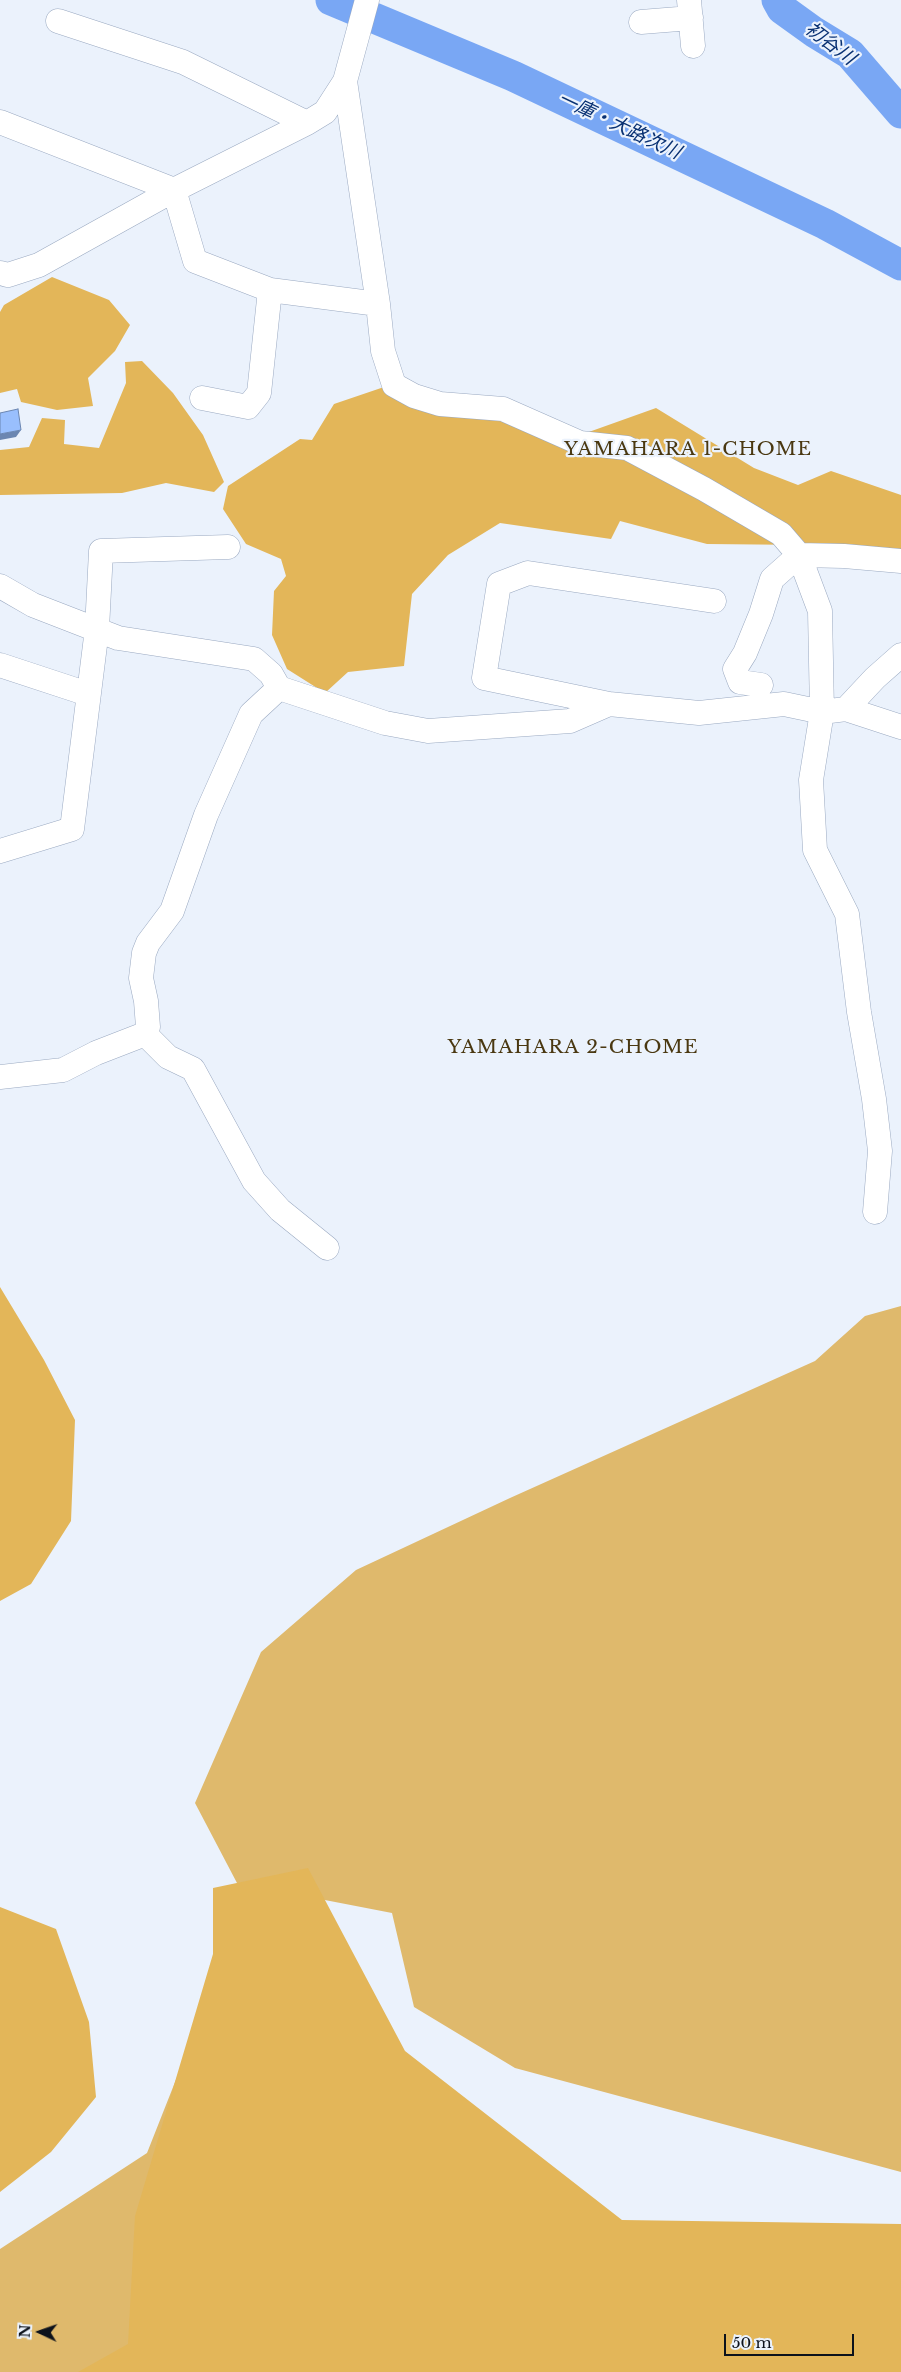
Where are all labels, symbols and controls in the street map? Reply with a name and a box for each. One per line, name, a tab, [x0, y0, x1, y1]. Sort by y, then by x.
water label: 初谷川	[800, 18, 860, 70]
water label: 一庫・大路次川	[554, 88, 684, 164]
district label: YAMAHARA 1-CHOME	[562, 439, 814, 461]
district label: YAMAHARA 2-CHOME	[445, 1037, 701, 1059]
north arrow	[15, 2307, 65, 2357]
text: N	[16, 2324, 34, 2338]
scale bar	[726, 2324, 856, 2356]
text: 50 m	[732, 2333, 772, 2352]

